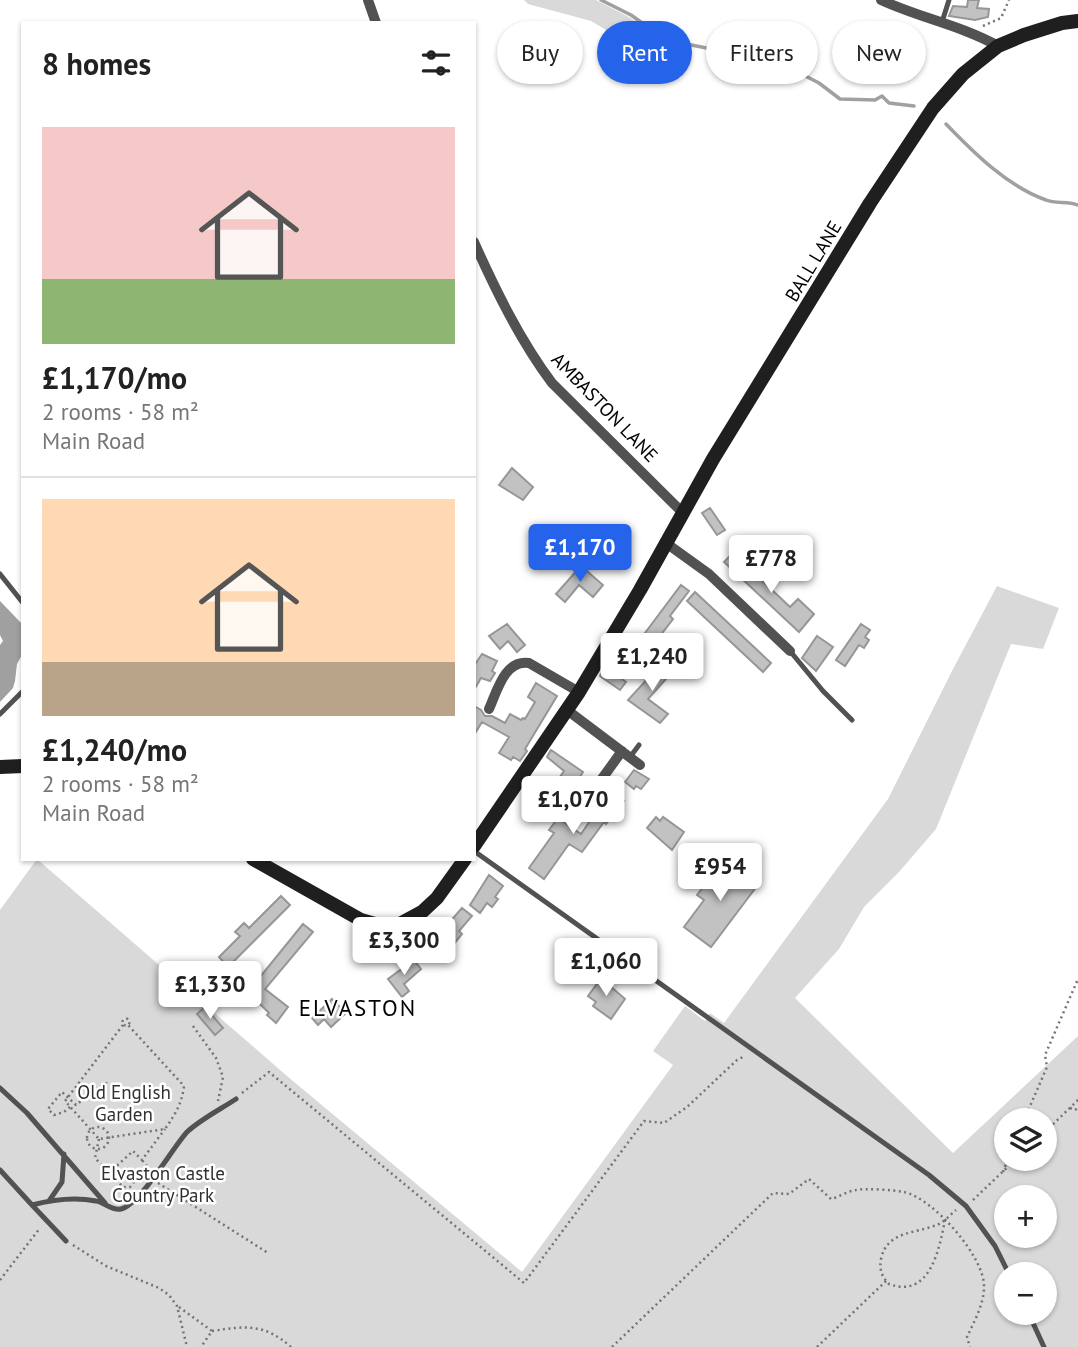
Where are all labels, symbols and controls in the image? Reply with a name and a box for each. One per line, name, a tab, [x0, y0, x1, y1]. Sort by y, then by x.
chip: Buy	[497, 21, 583, 84]
chip: Rent	[597, 21, 692, 84]
chip: Filters	[706, 21, 818, 84]
chip: New	[832, 21, 926, 84]
text: 8 homes	[42, 44, 151, 83]
icon: filters	[417, 44, 455, 82]
icon: home	[186, 172, 312, 298]
street label: BALL LANE	[779, 216, 847, 306]
street label: AMBASTON LANE	[547, 347, 663, 467]
text: £1,170/mo	[42, 358, 187, 397]
text: 2 rooms · 58 m²	[42, 397, 199, 426]
text: Main Road	[42, 426, 145, 455]
pin: £1,170	[523, 524, 637, 584]
text: £1,170	[544, 532, 616, 561]
pin: £778	[730, 536, 812, 595]
text: £778	[745, 543, 797, 572]
icon: home	[186, 544, 312, 670]
pin: £1,240	[595, 634, 709, 693]
text: £1,240	[616, 641, 688, 670]
text: £1,240/mo	[42, 730, 187, 769]
text: 2 rooms · 58 m²	[42, 769, 199, 798]
pin: £1,070	[516, 776, 630, 836]
text: £1,070	[537, 784, 609, 813]
text: Main Road	[42, 798, 145, 827]
pin: £954	[679, 844, 761, 903]
text: £954	[694, 851, 746, 880]
pin: £3,300	[347, 918, 461, 977]
text: £3,300	[368, 925, 440, 954]
pin: £1,060	[549, 939, 663, 998]
text: £1,060	[570, 946, 642, 975]
pin: £1,330	[153, 962, 267, 1021]
text: £1,330	[174, 969, 246, 998]
district label: ELVASTON	[299, 993, 417, 1022]
park label: Old English Garden	[77, 1080, 171, 1126]
map controls	[994, 1108, 1057, 1325]
button: layers	[994, 1108, 1057, 1171]
park label: Elvaston Castle Country Park	[101, 1161, 225, 1207]
button: +	[994, 1185, 1057, 1248]
button: −	[994, 1262, 1057, 1325]

